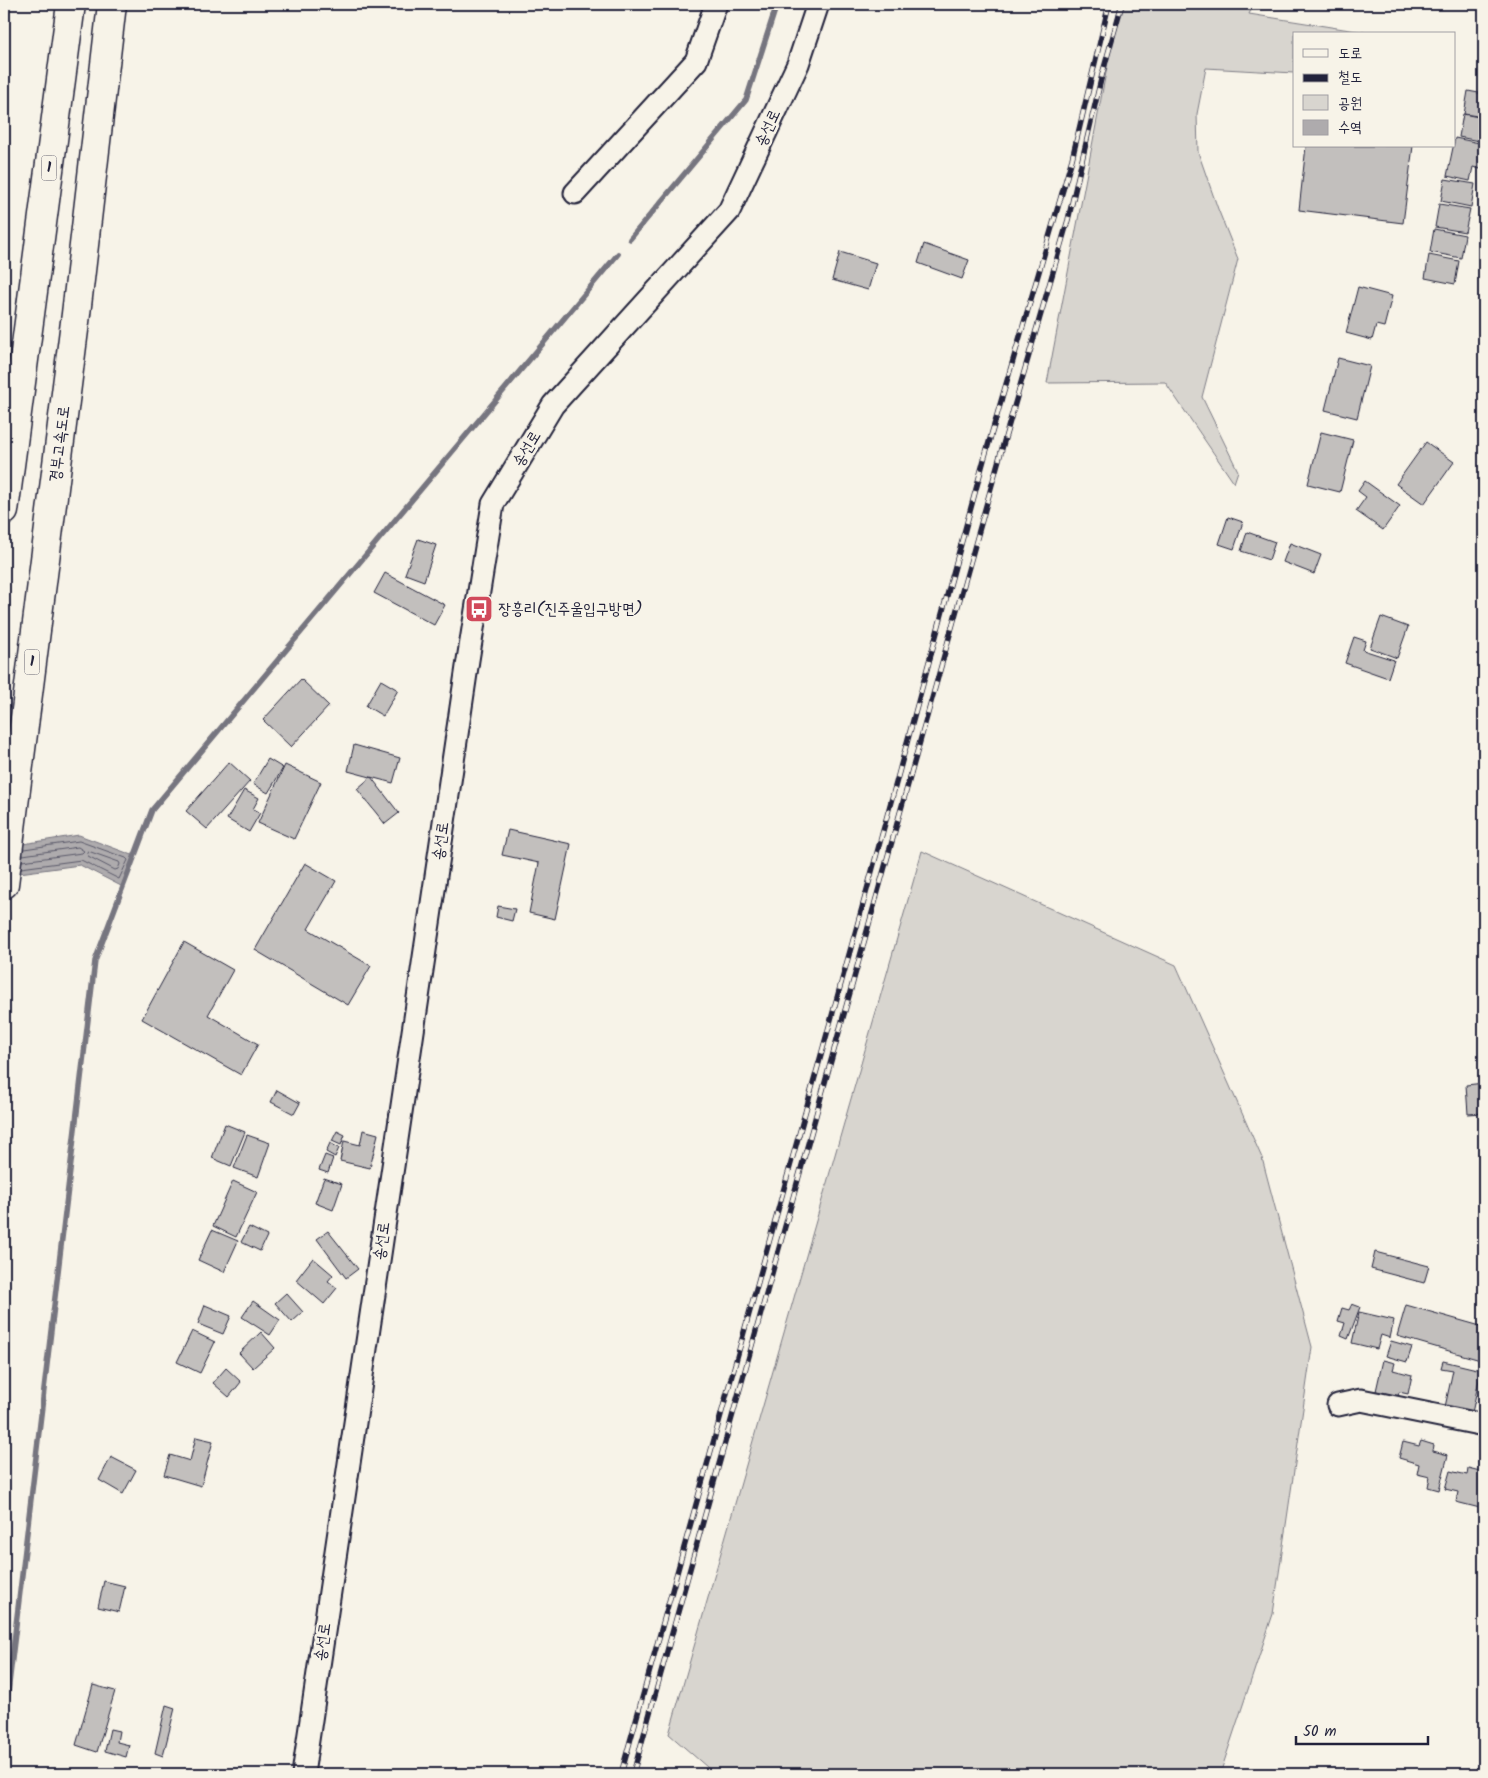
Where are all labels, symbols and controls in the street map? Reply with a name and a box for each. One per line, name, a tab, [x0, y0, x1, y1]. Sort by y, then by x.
legend	[1293, 32, 1456, 148]
text: 도로	[1338, 42, 1362, 66]
text: 철도	[1338, 66, 1362, 90]
text: 공원	[1338, 92, 1362, 116]
street label: 송선로	[749, 105, 787, 151]
text: 수역	[1338, 116, 1362, 140]
road number: 1	[42, 156, 56, 180]
street label: 경부고속도로	[43, 404, 77, 484]
street label: 송선로	[506, 426, 548, 472]
bus stop icon: 장흥리(진주울입구방면)	[464, 594, 494, 624]
place label: 장흥리(진주울입구방면)	[498, 597, 643, 622]
road number: 1	[24, 650, 40, 674]
street label: 송선로	[426, 820, 456, 862]
street label: 송선로	[367, 1220, 397, 1262]
street label: 송선로	[308, 1621, 338, 1663]
scale bar	[1296, 1713, 1428, 1745]
text: 50 m	[1303, 1720, 1337, 1744]

